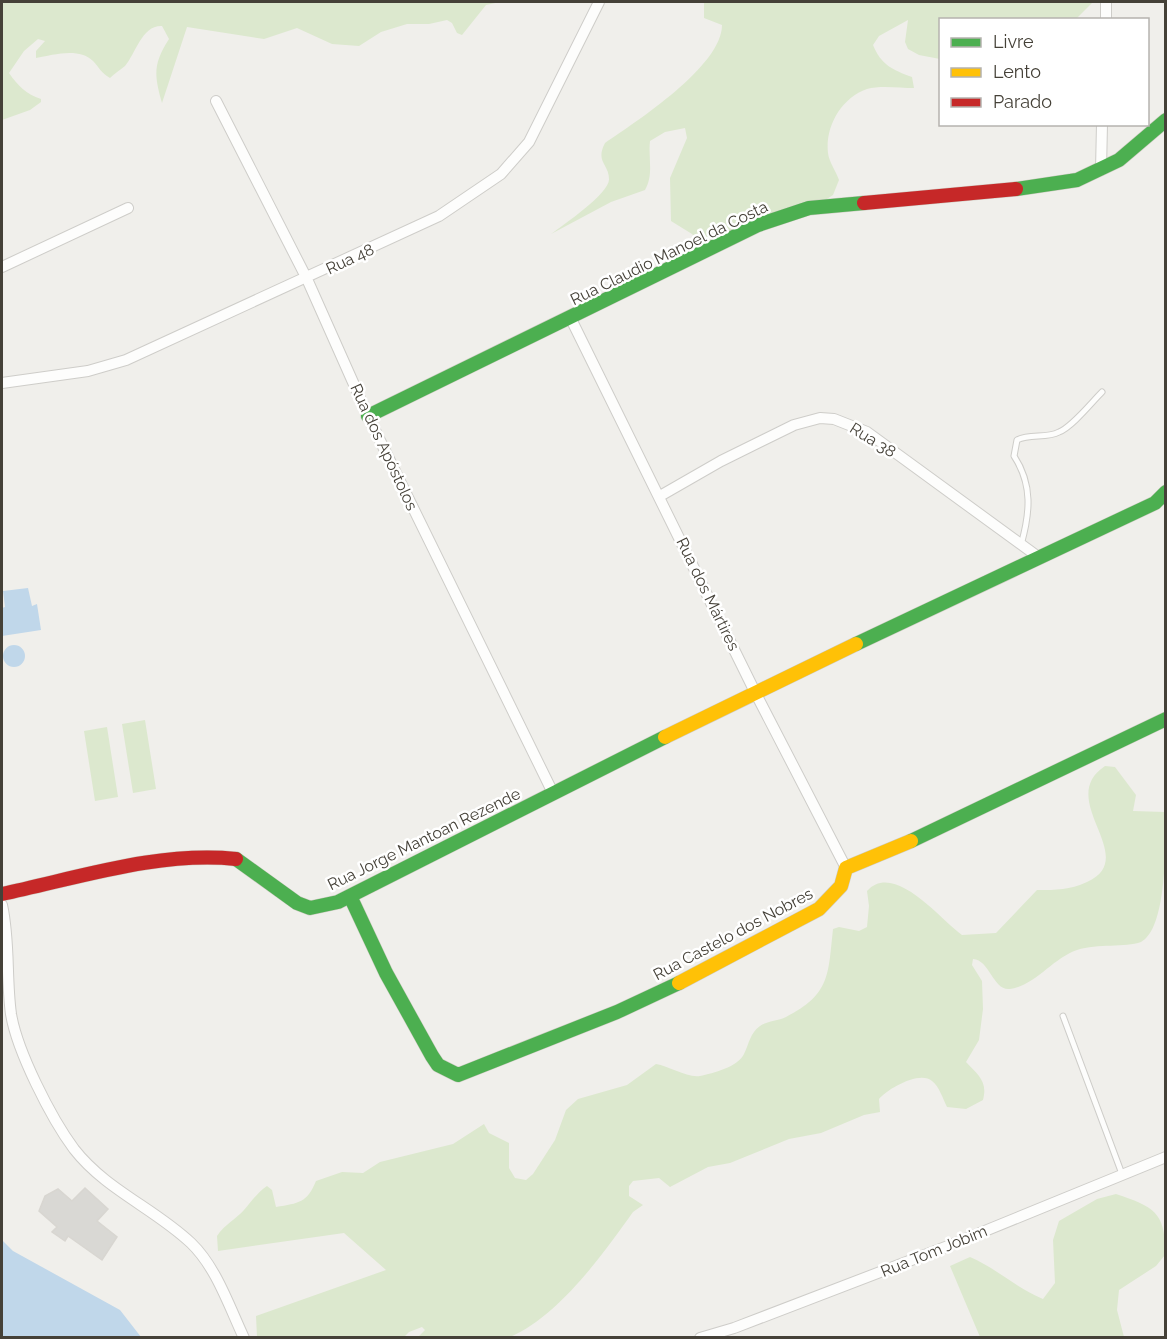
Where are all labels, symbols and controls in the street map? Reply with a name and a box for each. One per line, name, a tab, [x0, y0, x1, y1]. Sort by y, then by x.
legend	[939, 18, 1149, 126]
text: Livre	[993, 31, 1034, 52]
text: Lento	[993, 61, 1041, 82]
text: Parado	[993, 91, 1052, 112]
street label: Rua Claudio Manoel da Costa	[567, 197, 771, 309]
street label: Rua 48	[323, 240, 377, 278]
street label: Rua dos Apóstolos	[346, 381, 422, 514]
street label: Rua 38	[846, 419, 900, 461]
street label: Rua dos Mártires	[672, 534, 744, 654]
street label: Rua Jorge Mantoan Rezende	[325, 784, 523, 894]
street label: Rua Castelo dos Nobres	[650, 884, 816, 984]
street label: Rua Tom Jobim	[878, 1221, 990, 1281]

